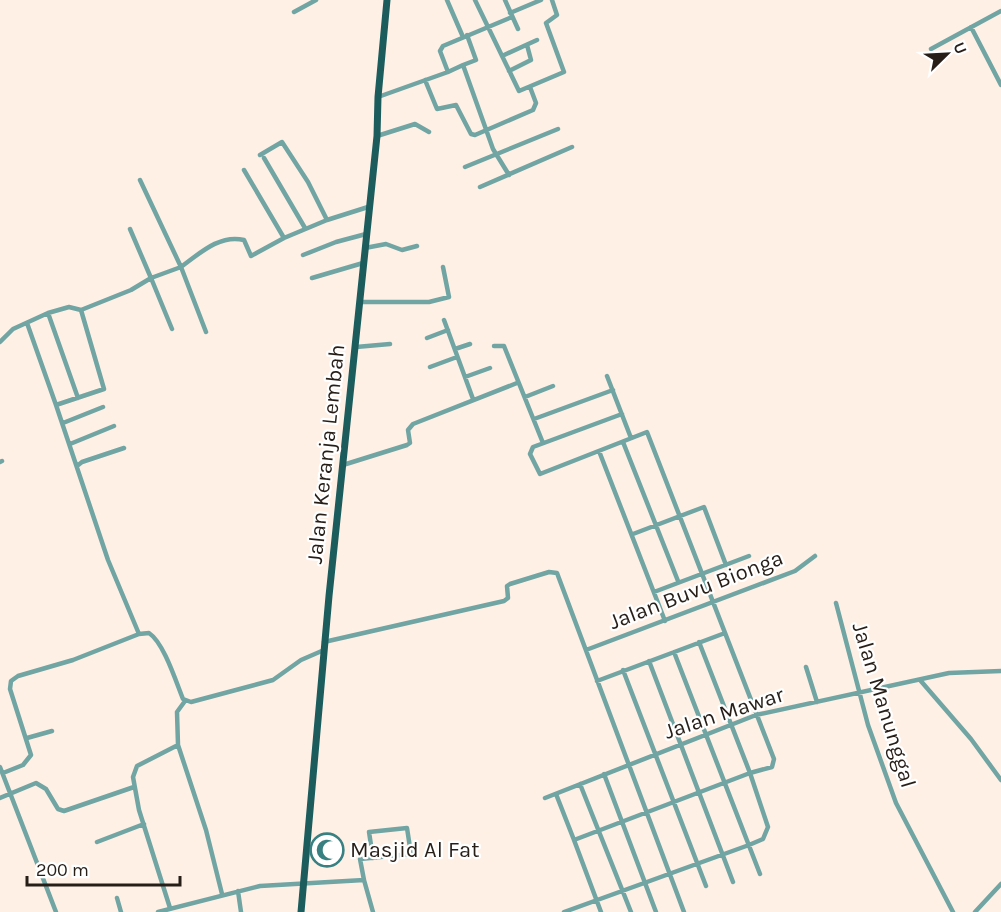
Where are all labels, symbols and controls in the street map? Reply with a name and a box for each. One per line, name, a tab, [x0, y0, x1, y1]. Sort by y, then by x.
north arrow	[917, 24, 977, 84]
text: U	[949, 39, 971, 57]
street label: Jalan Keranja Lembah	[302, 343, 350, 565]
street label: Jalan Buvu Bionga	[605, 545, 787, 635]
street label: Jalan Manunggal	[846, 619, 922, 791]
street label: Jalan Mawar	[661, 681, 787, 745]
mosque icon: Masjid Al Fat	[309, 832, 345, 868]
place label: Masjid Al Fat	[350, 837, 479, 863]
scale bar	[27, 849, 180, 887]
text: 200 m	[36, 859, 89, 881]

